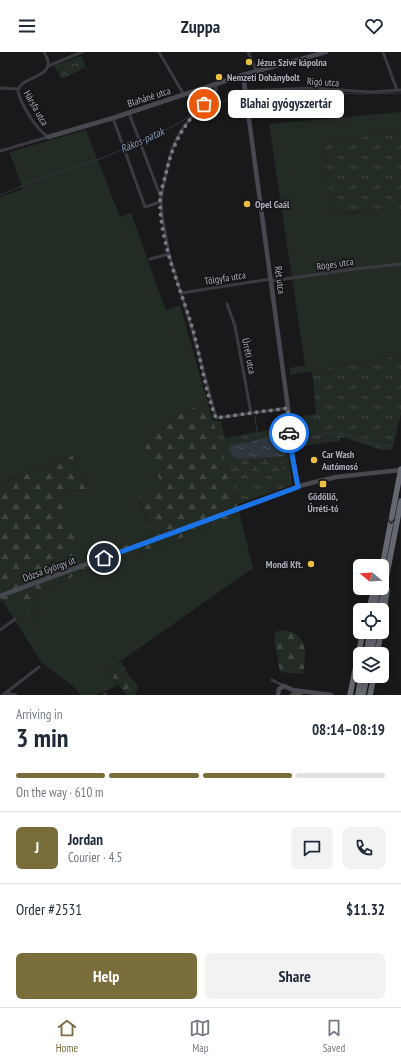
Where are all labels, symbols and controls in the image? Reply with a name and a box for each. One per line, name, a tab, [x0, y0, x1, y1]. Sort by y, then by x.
icon: menu	[16, 15, 38, 37]
text: Zuppa	[181, 15, 220, 38]
icon: heart	[363, 15, 385, 37]
place label: Jézus Szíve kápolna	[256, 56, 327, 69]
marker: Jézus Szíve kápolna	[244, 57, 254, 67]
place label: Nemzeti Dohánybolt	[227, 71, 300, 84]
marker: Nemzeti Dohánybolt	[214, 72, 224, 82]
street label: Rigó utca	[307, 75, 339, 89]
street label: Blaháné utca	[126, 84, 172, 110]
pin	[187, 87, 221, 121]
street label: Hársfa utca	[21, 88, 51, 128]
callout: Blahai gyógyszertár	[228, 90, 344, 118]
icon: bag	[193, 93, 215, 115]
text: Blahai gyógyszertár	[240, 95, 332, 112]
water label: Rákos-patak	[118, 123, 168, 156]
place label: Opel Gaál	[255, 198, 290, 211]
marker: Opel Gaál	[242, 199, 252, 209]
street label: Röges utca	[316, 255, 354, 273]
street label: Rét utca	[272, 265, 288, 295]
street label: Tölgyfa utca	[203, 268, 247, 288]
street label: Úrréti utca	[239, 337, 259, 375]
courier	[269, 413, 309, 453]
icon: car	[278, 422, 300, 444]
place label: Car Wash Autómosó	[321, 448, 358, 473]
marker: Car Wash Autómosó	[309, 455, 319, 465]
marker: Gödöllő, Úrréti-tó	[318, 479, 328, 489]
place label: Gödöllő, Úrréti-tó	[308, 490, 339, 515]
one-way arrow	[387, 518, 396, 524]
pin	[87, 541, 121, 575]
icon: home	[93, 547, 115, 569]
street label: Dózsa György út	[21, 553, 77, 585]
place label: Mondi Kft.	[266, 558, 303, 571]
marker: Mondi Kft.	[306, 559, 316, 569]
north arrow	[353, 559, 389, 595]
map controls	[353, 559, 389, 683]
button: locate	[353, 603, 389, 639]
button: layers	[353, 647, 389, 683]
text: Arriving in	[16, 706, 63, 723]
text: 08:14–08:19	[312, 720, 385, 739]
text: 3 min	[16, 721, 69, 754]
text: On the way · 610 m	[16, 784, 103, 801]
button: chat	[291, 827, 333, 869]
button: phone	[343, 827, 385, 869]
text: Jordan	[68, 830, 103, 849]
text: J	[35, 838, 39, 857]
text: Courier · 4.5	[68, 849, 122, 866]
text: Order #2531	[16, 900, 82, 919]
text: $11.32	[346, 900, 385, 919]
button: Help	[16, 953, 197, 999]
button: Share	[205, 953, 385, 999]
tab: Home	[56, 1017, 78, 1055]
tab: Map	[189, 1017, 211, 1055]
tab: Saved	[323, 1017, 345, 1055]

